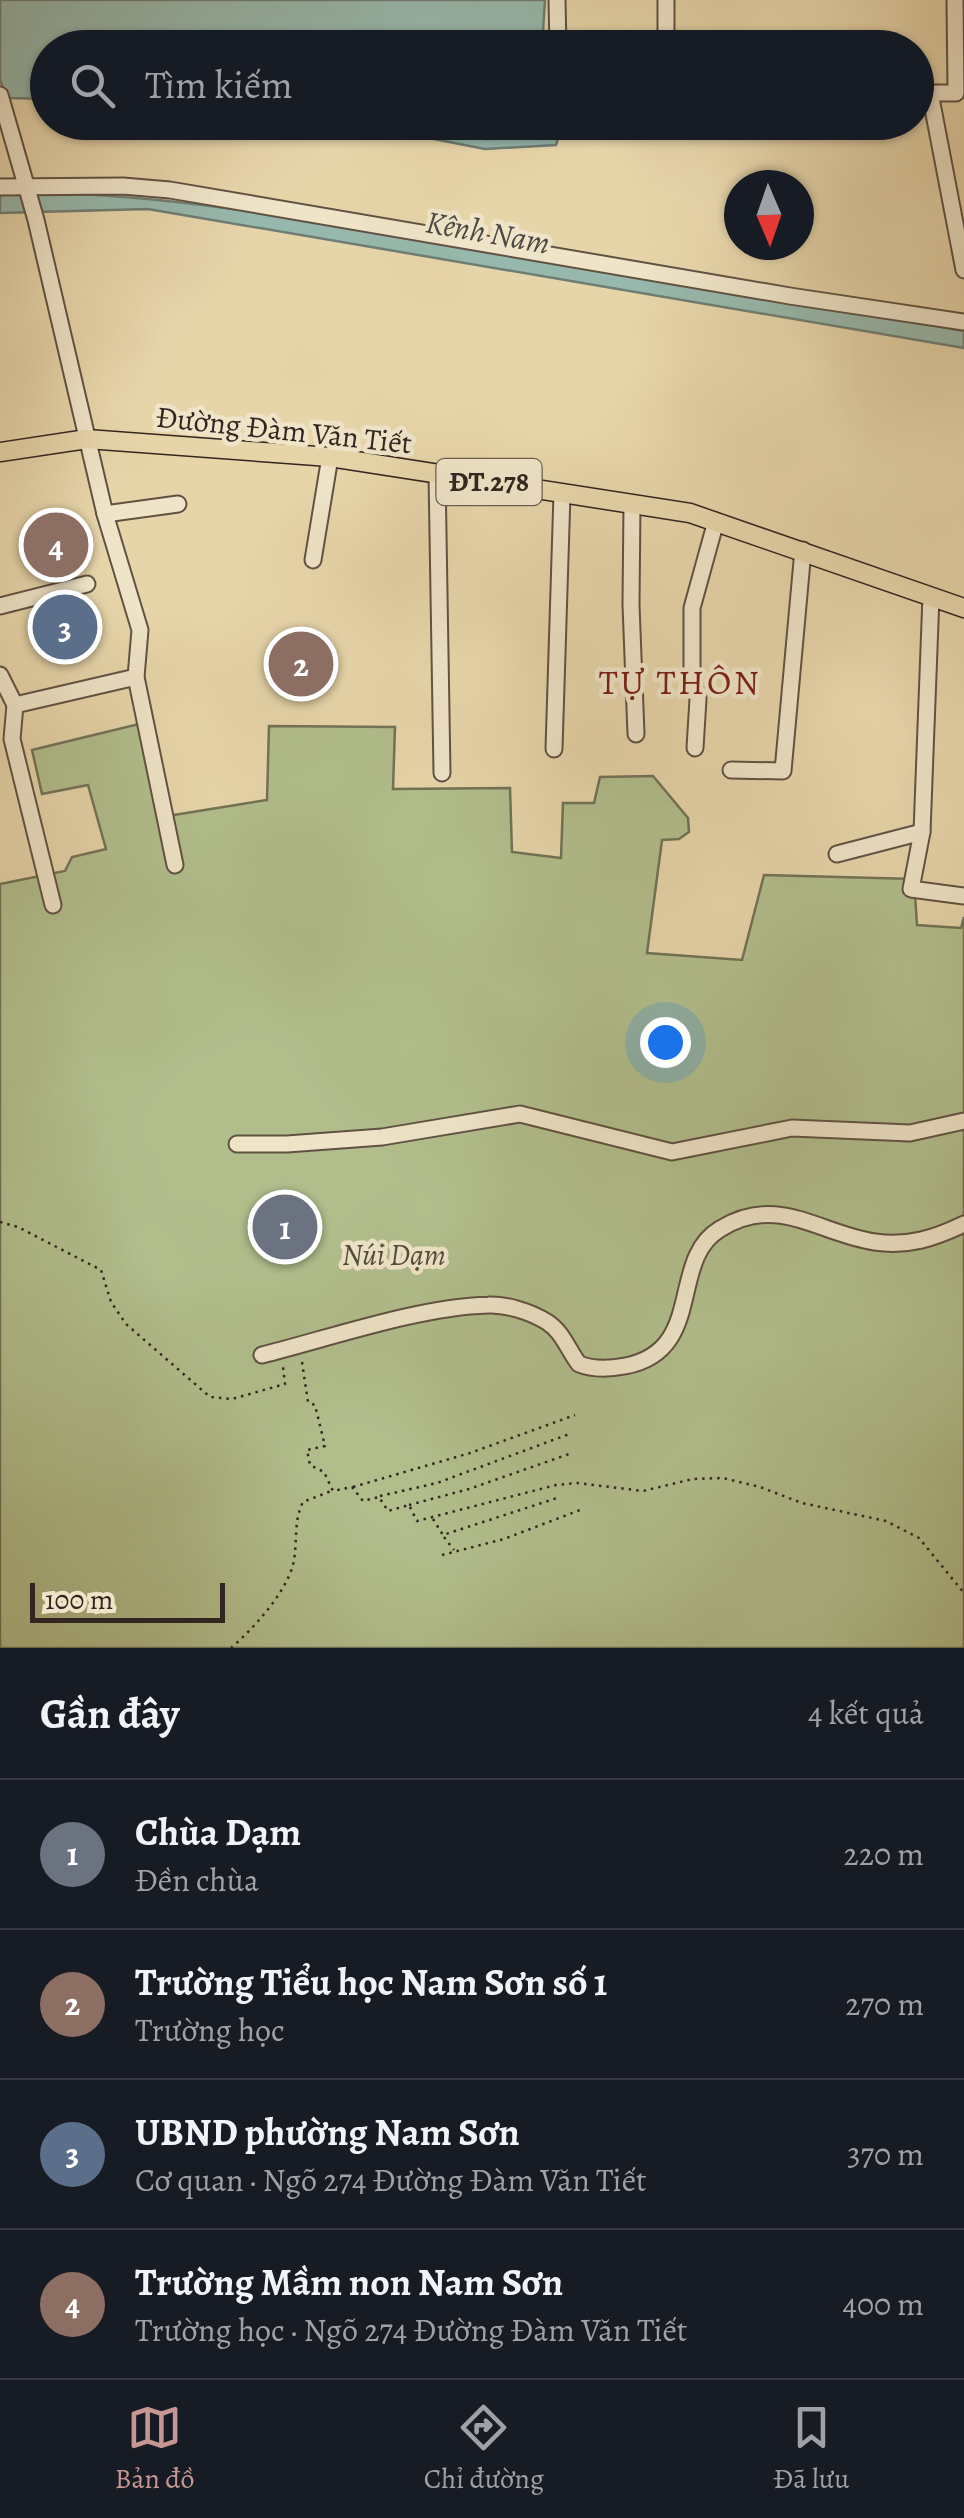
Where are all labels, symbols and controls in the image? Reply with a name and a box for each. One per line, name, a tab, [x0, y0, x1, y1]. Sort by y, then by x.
search box	[30, 30, 934, 140]
icon: search	[65, 58, 120, 113]
text: Tìm kiếm	[145, 59, 293, 111]
north arrow	[724, 170, 814, 260]
water label: Kênh Nam	[422, 199, 554, 265]
street label: Đường Đàm Văn Tiết	[154, 397, 414, 463]
road number: ĐT.278	[436, 459, 542, 505]
pin: 4	[23, 508, 88, 582]
pin: 3	[32, 590, 98, 664]
pin: 2	[268, 626, 334, 702]
district label: TỰ THÔN	[599, 658, 761, 706]
your location	[640, 1017, 691, 1068]
pin: 1	[252, 1190, 318, 1264]
park label: Núi Dạm	[342, 1235, 446, 1275]
scale bar	[30, 1578, 225, 1622]
text: 100 m	[45, 1581, 113, 1619]
text: Gần đây	[40, 1685, 180, 1742]
text: 4 kết quả	[808, 1691, 924, 1735]
text: Chùa Dạm	[135, 1806, 301, 1858]
text: 1	[67, 1832, 78, 1876]
text: 220 m	[844, 1832, 924, 1876]
text: Đền chùa	[135, 1858, 259, 1902]
text: Trường Tiểu học Nam Sơn số 1	[135, 1956, 607, 2008]
text: 2	[65, 1982, 80, 2026]
text: 270 m	[845, 1982, 924, 2026]
text: Trường học	[135, 2008, 284, 2052]
text: UBND phường Nam Sơn	[135, 2106, 520, 2158]
text: 3	[66, 2132, 79, 2176]
text: 370 m	[847, 2132, 924, 2176]
text: Cơ quan · Ngõ 274 Đường Đàm Văn Tiết	[135, 2158, 647, 2202]
text: Trường Mầm non Nam Sơn	[135, 2256, 563, 2308]
text: 4	[65, 2282, 80, 2326]
text: 400 m	[842, 2282, 924, 2326]
text: Trường học · Ngõ 274 Đường Đàm Văn Tiết	[135, 2308, 687, 2352]
tab: Bản đồ	[115, 2400, 194, 2498]
tab: Chỉ đường	[424, 2400, 544, 2498]
tab: Đã lưu	[773, 2400, 849, 2498]

